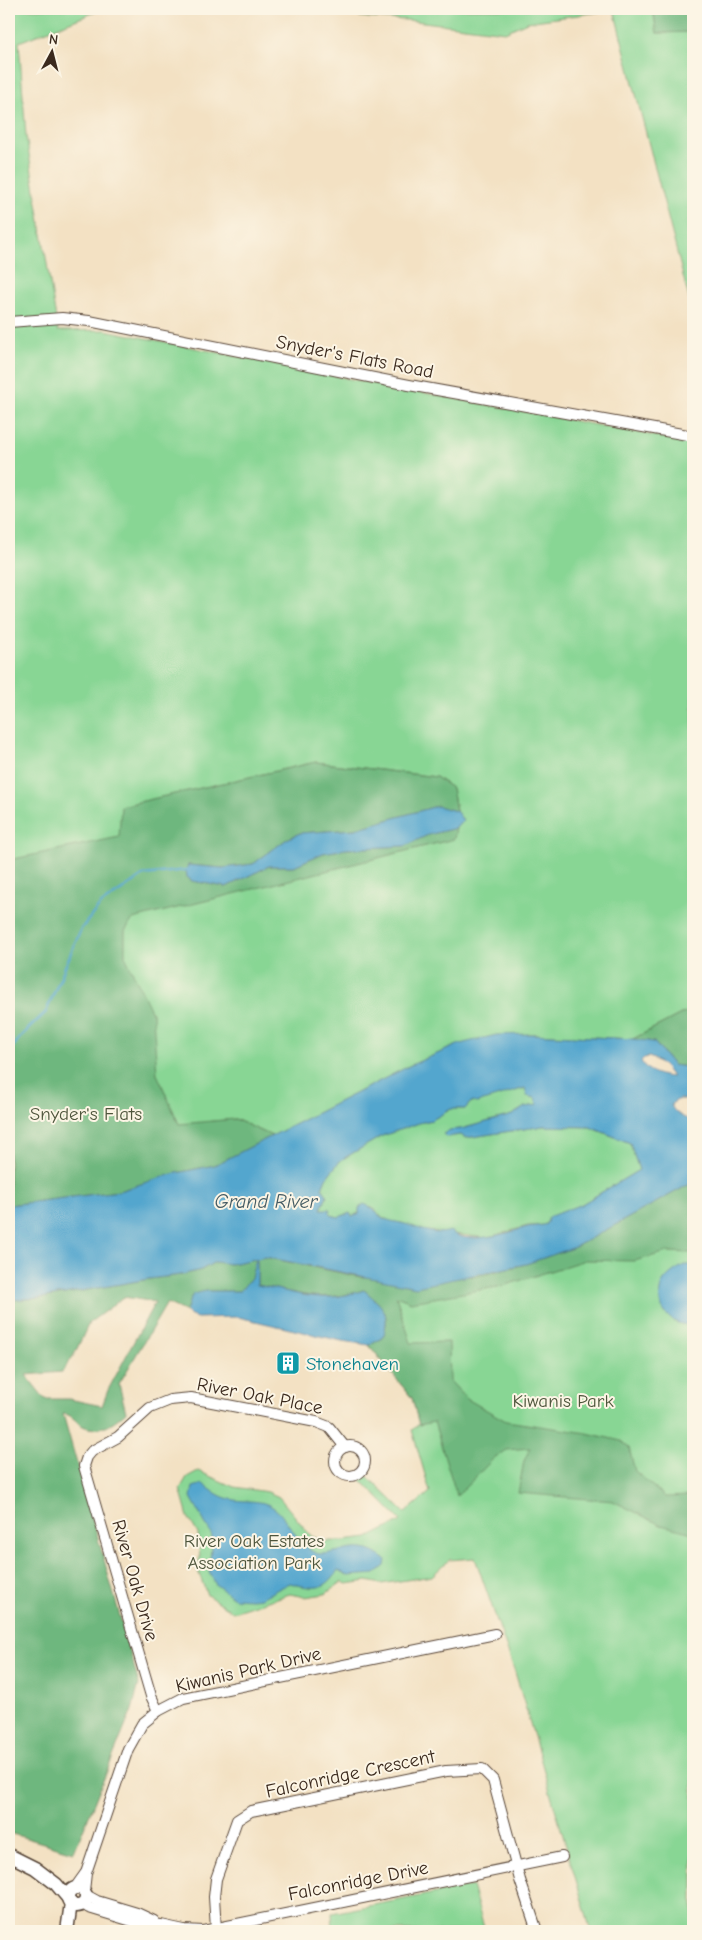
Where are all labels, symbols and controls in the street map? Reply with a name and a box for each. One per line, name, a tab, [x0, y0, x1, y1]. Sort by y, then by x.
north arrow	[28, 28, 78, 78]
text: N	[48, 31, 59, 49]
street label: Snyder's Flats Road	[274, 331, 435, 383]
park label: Snyder's Flats	[30, 1103, 142, 1125]
water label: Grand River	[214, 1190, 319, 1213]
building icon: Stonehaven	[275, 1350, 301, 1376]
place label: Stonehaven	[306, 1353, 399, 1375]
street label: River Oak Place	[195, 1373, 324, 1419]
park label: Kiwanis Park	[512, 1390, 614, 1412]
street label: River Oak Drive	[107, 1517, 163, 1643]
park label: River Oak Estates Association Park	[184, 1530, 324, 1574]
street label: Kiwanis Park Drive	[173, 1643, 323, 1697]
street label: Falconridge Crescent	[264, 1745, 437, 1803]
street label: Falconridge Drive	[286, 1857, 430, 1905]

